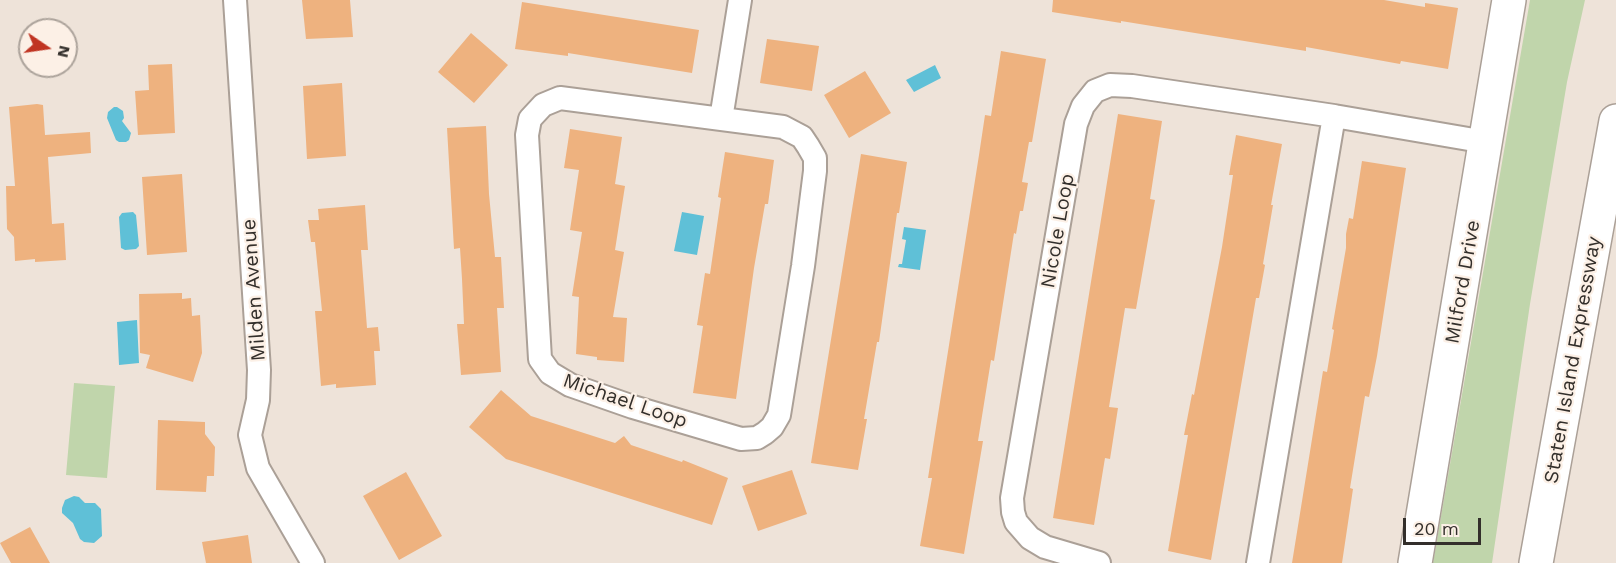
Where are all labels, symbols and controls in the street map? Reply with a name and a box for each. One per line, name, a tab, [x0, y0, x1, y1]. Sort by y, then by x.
north arrow	[18, 18, 78, 78]
text: N	[53, 44, 75, 60]
street label: Nicole Loop	[1036, 172, 1080, 290]
street label: Milden Avenue	[237, 218, 271, 362]
street label: Milford Drive	[1440, 218, 1486, 346]
street label: Staten Island Expressway	[1539, 235, 1607, 485]
street label: Michael Loop	[560, 368, 690, 434]
scale bar	[1406, 506, 1484, 544]
text: 20 m	[1414, 518, 1459, 539]

